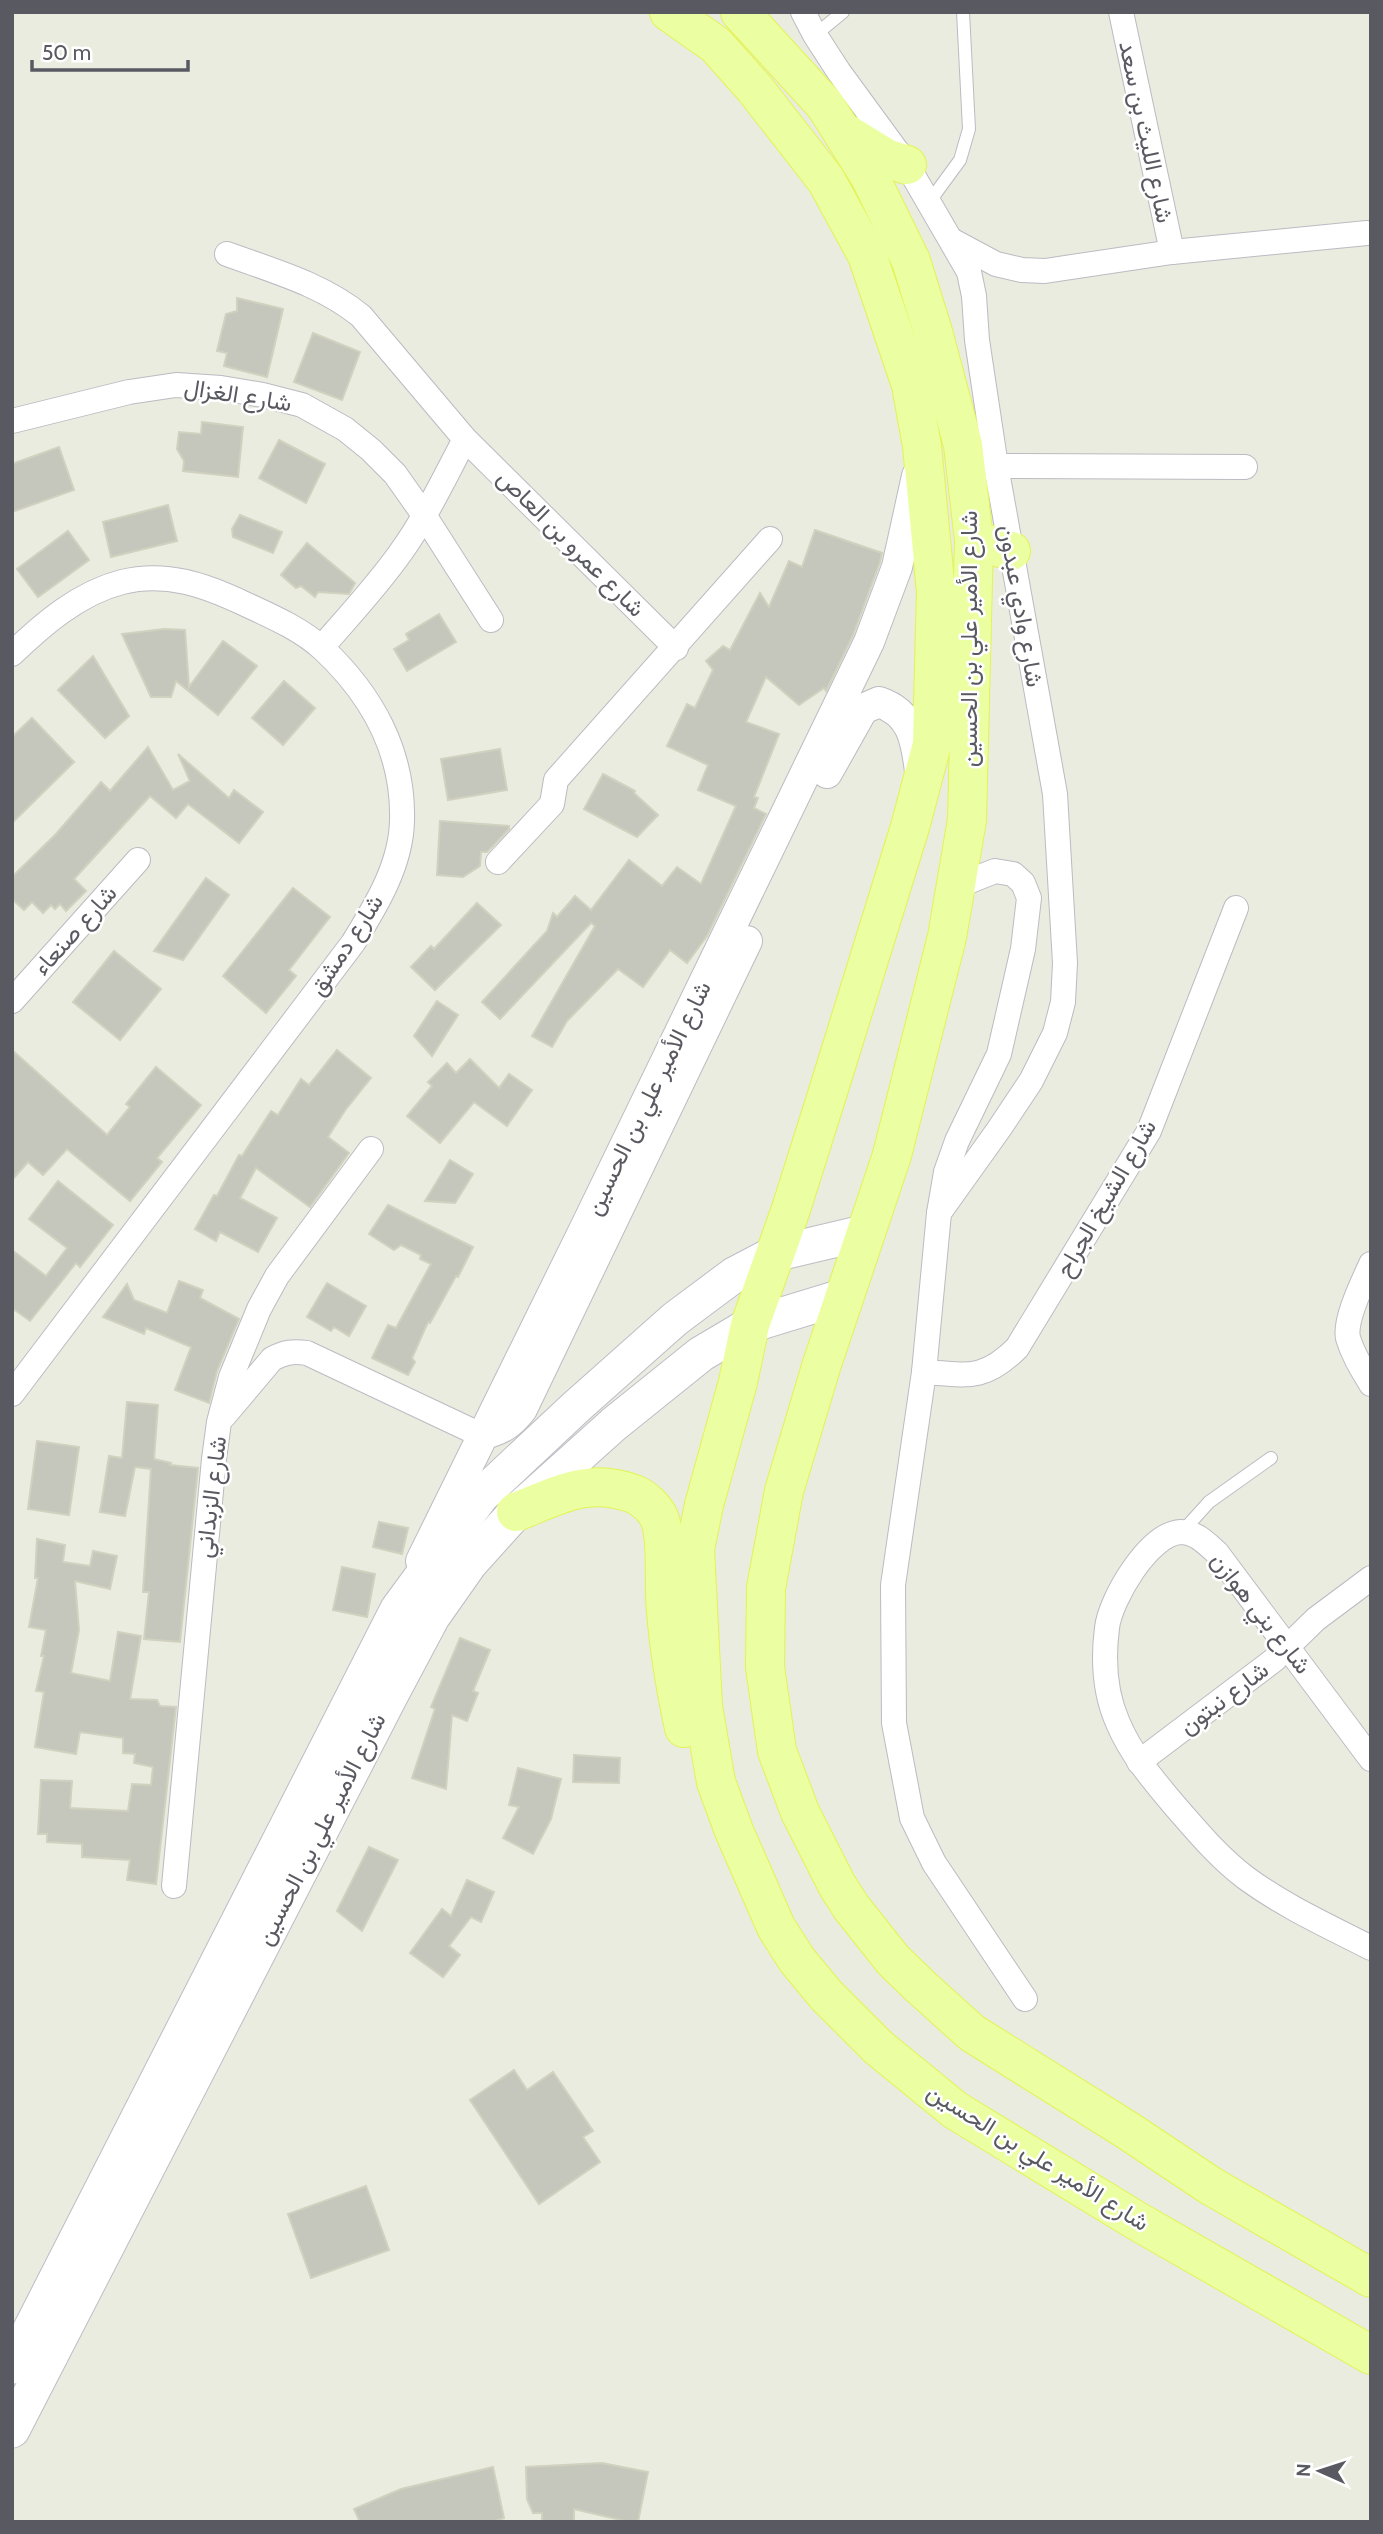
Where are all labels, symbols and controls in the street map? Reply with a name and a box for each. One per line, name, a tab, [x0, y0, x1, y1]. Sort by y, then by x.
scale bar	[32, 28, 187, 72]
street label: شارع الليث بن سعد	[1111, 38, 1180, 226]
text: 50 m	[42, 40, 91, 65]
street label: شارع الغزال	[182, 372, 294, 419]
street label: شارع عمرو بن العاص	[490, 463, 651, 624]
street label: شارع الأمير علي بن الحسين	[954, 511, 988, 767]
street label: شارع وادي عبدون	[988, 523, 1050, 690]
street label: شارع صنعاء	[27, 879, 124, 982]
street label: شارع دمشق	[302, 889, 391, 1002]
street label: شارع الأمير علي بن الحسين	[578, 976, 721, 1222]
street label: شارع الشيخ الجراح	[1049, 1114, 1165, 1283]
street label: شارع الزبداني	[189, 1434, 237, 1560]
street label: شارع بني هوازن	[1201, 1546, 1318, 1682]
street label: شارع نبتون	[1173, 1655, 1275, 1742]
street label: شارع الأمير علي بن الحسين	[249, 1708, 396, 1952]
street label: شارع الأمير علي بن الحسين	[919, 2076, 1155, 2241]
north arrow	[1285, 2436, 1355, 2506]
text: N	[1292, 2463, 1315, 2477]

